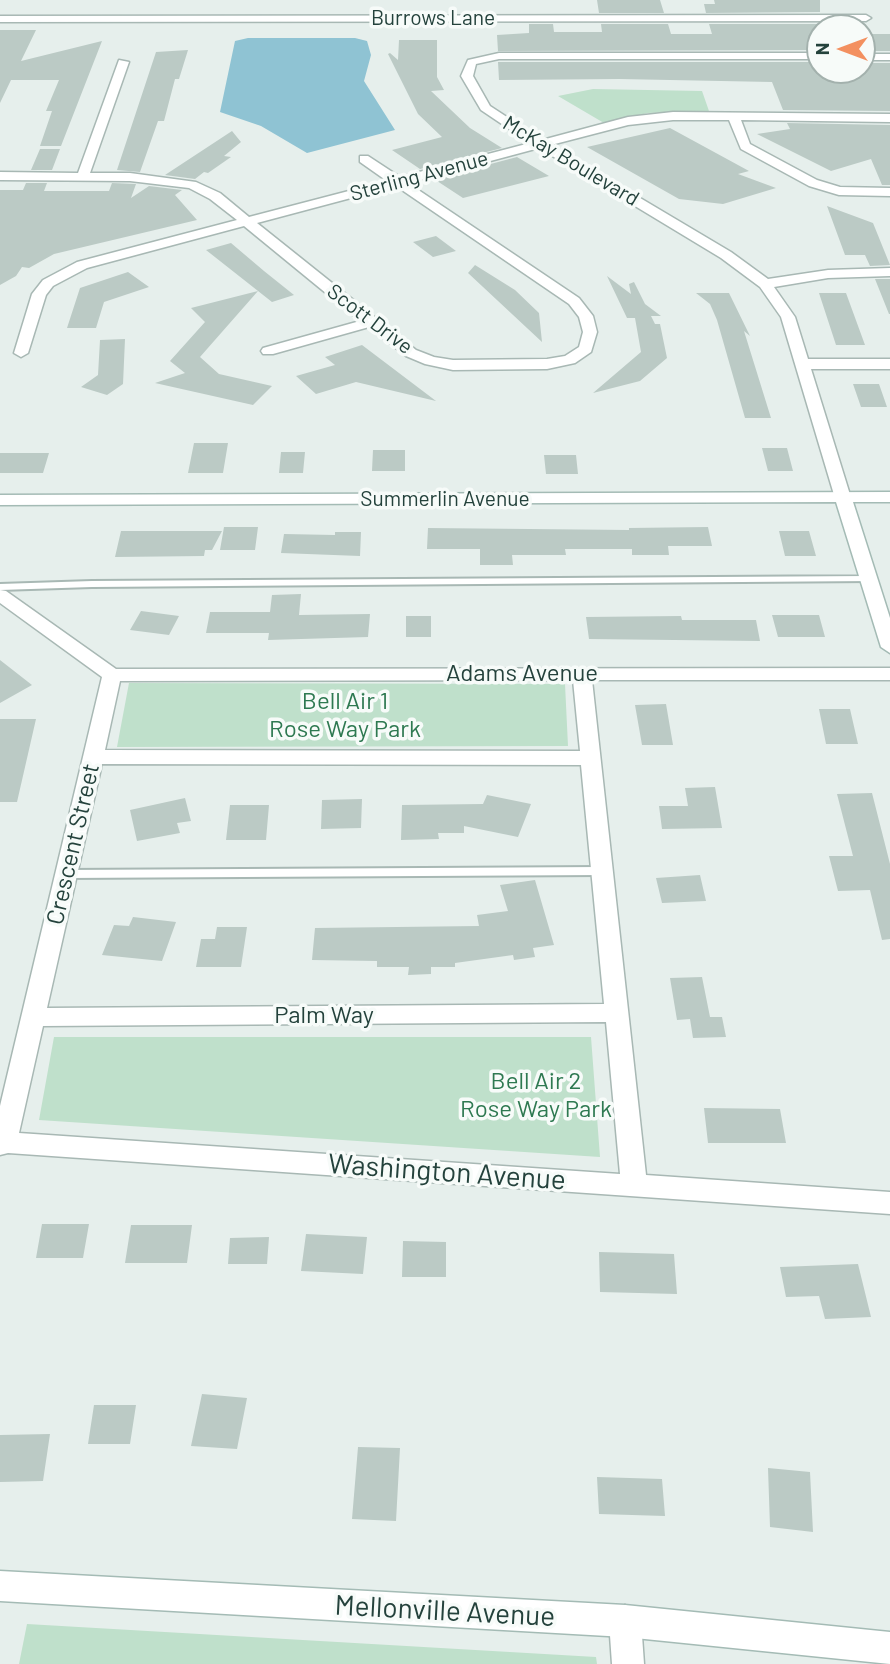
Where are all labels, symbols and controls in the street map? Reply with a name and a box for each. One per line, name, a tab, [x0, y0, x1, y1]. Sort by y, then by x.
street label: Burrows Lane	[371, 5, 495, 31]
north arrow	[806, 14, 876, 84]
text: N	[810, 43, 833, 55]
street label: McKay Boulevard	[498, 110, 644, 212]
street label: Sterling Avenue	[347, 145, 491, 207]
street label: Scott Drive	[322, 279, 418, 359]
street label: Summerlin Avenue	[360, 486, 530, 512]
street label: Adams Avenue	[446, 659, 598, 687]
park label: Bell Air 1 Rose Way Park	[269, 687, 421, 743]
street label: Crescent Street	[40, 761, 106, 927]
street label: Palm Way	[274, 1001, 374, 1029]
park label: Bell Air 2 Rose Way Park	[460, 1067, 612, 1123]
street label: Washington Avenue	[327, 1147, 567, 1197]
street label: Mellonville Avenue	[334, 1588, 556, 1634]

